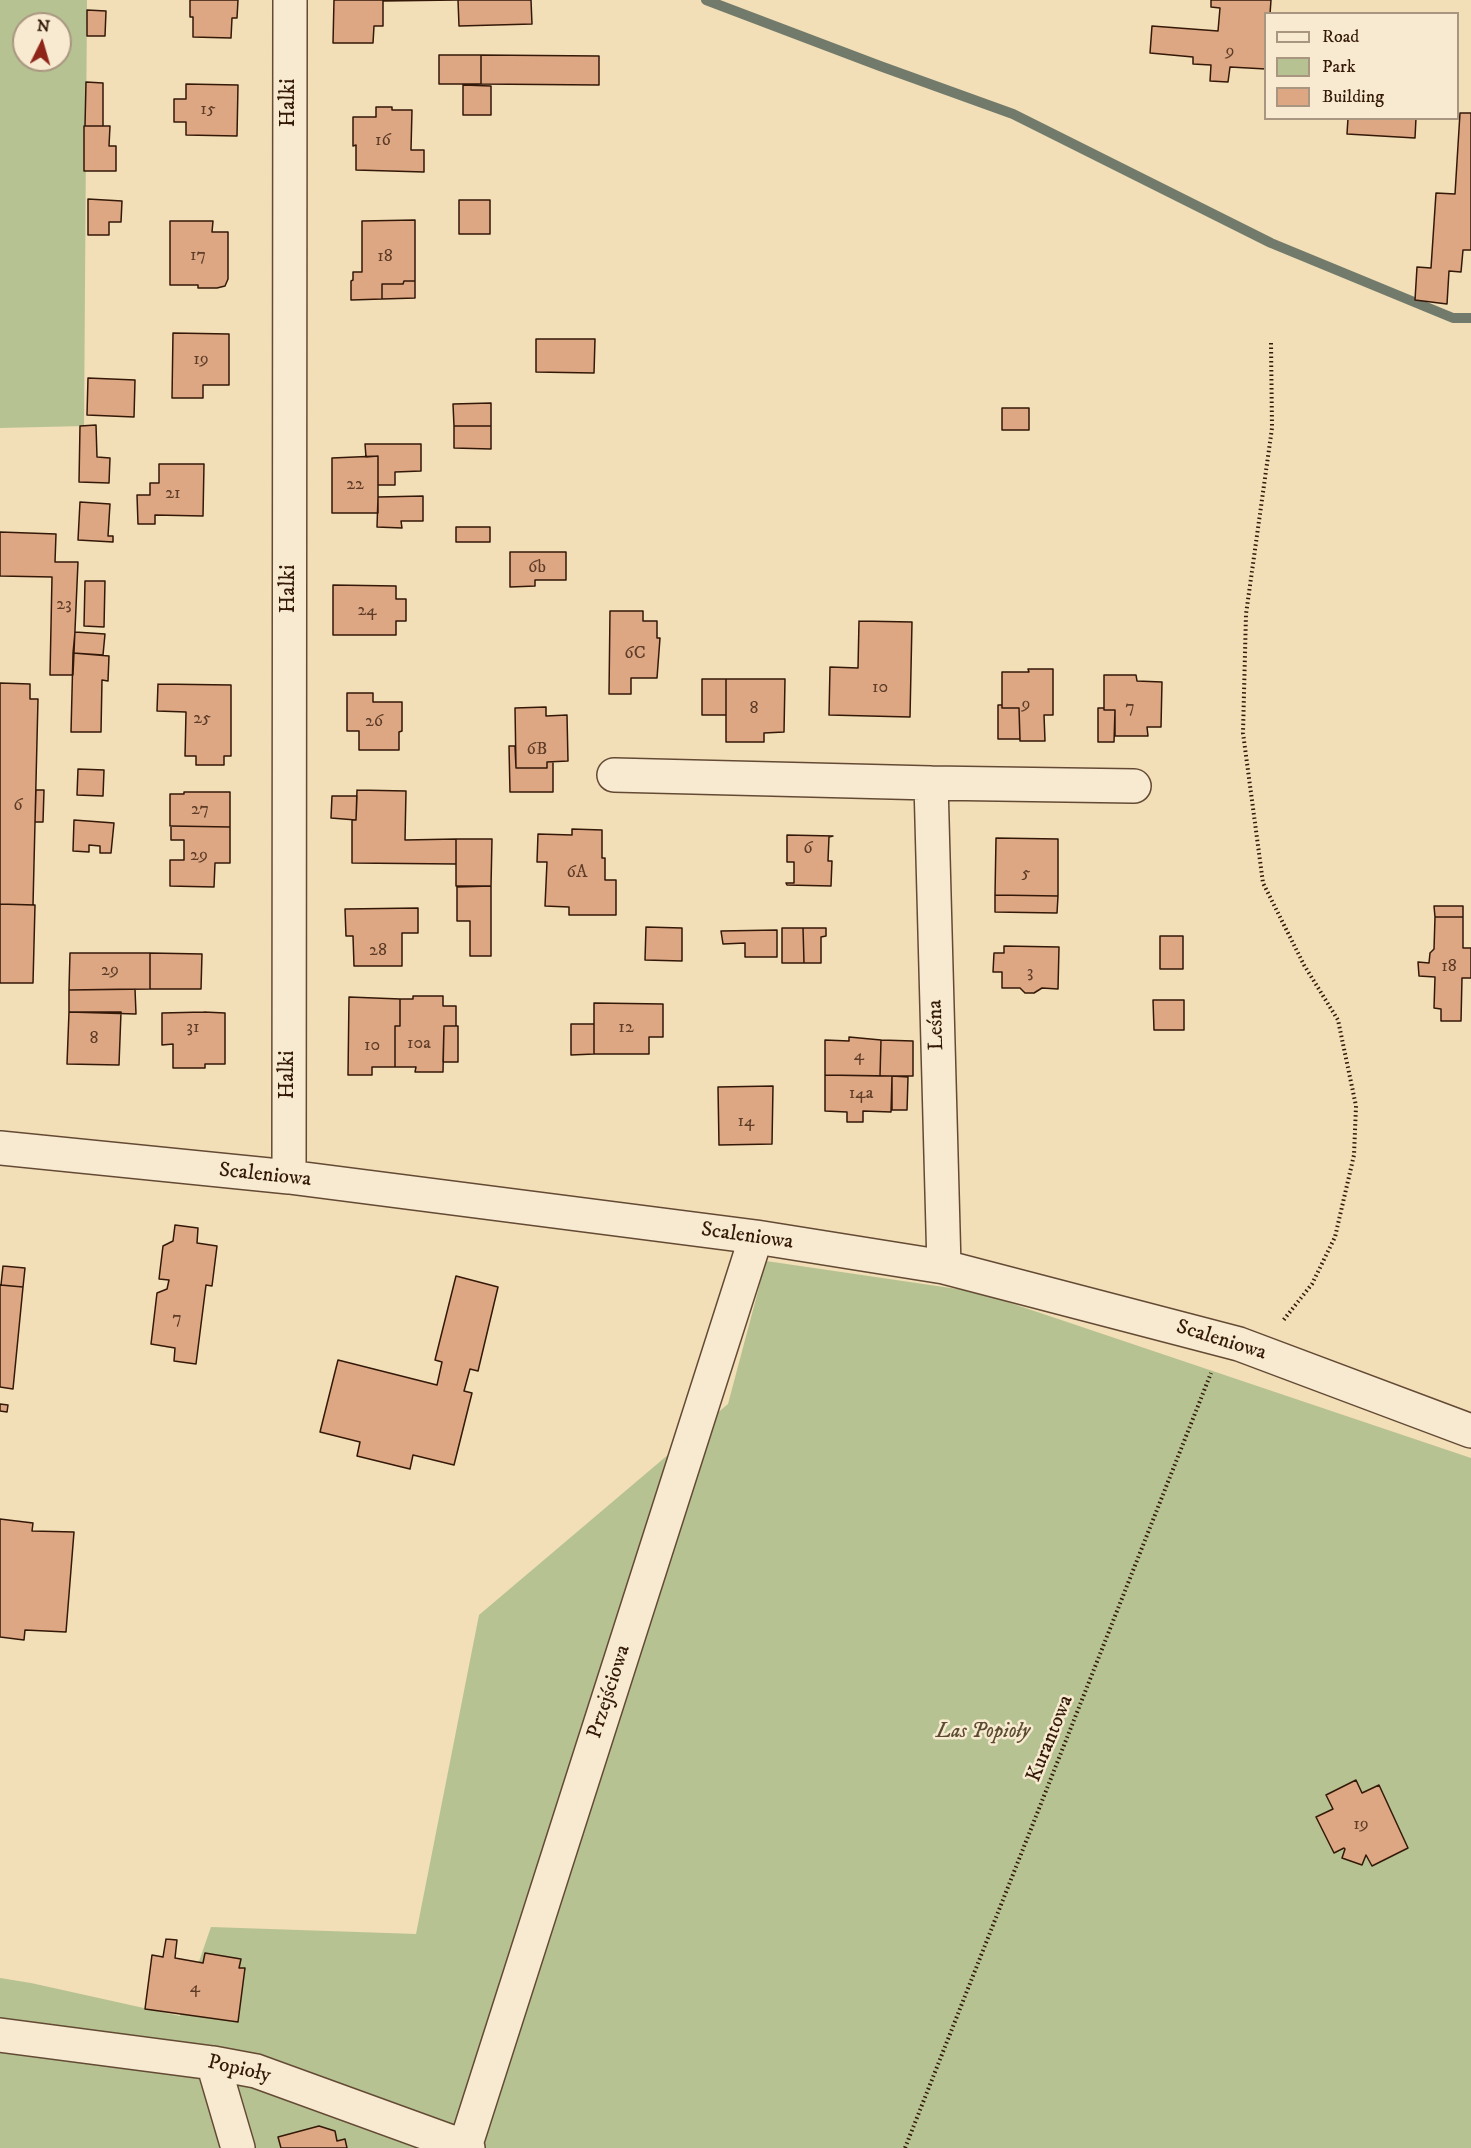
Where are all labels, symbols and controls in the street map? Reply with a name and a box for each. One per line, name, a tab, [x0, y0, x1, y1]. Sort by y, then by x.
north arrow	[12, 12, 72, 72]
legend	[1264, 12, 1459, 120]
text: N	[36, 16, 51, 37]
text: Road	[1322, 26, 1359, 48]
house number: 9	[1226, 41, 1234, 63]
text: Park	[1322, 56, 1356, 78]
street label: Halki	[277, 79, 303, 127]
text: Building	[1322, 86, 1384, 108]
house number: 15	[200, 99, 216, 121]
house number: 16	[375, 130, 391, 152]
house number: 17	[190, 245, 206, 267]
house number: 18	[377, 246, 393, 268]
house number: 19	[193, 349, 209, 371]
house number: 22	[346, 474, 364, 496]
house number: 21	[165, 483, 181, 505]
house number: 6b	[528, 557, 546, 579]
street label: Halki	[277, 565, 303, 613]
house number: 23	[56, 594, 72, 616]
house number: 24	[357, 600, 377, 622]
house number: 6C	[624, 643, 646, 665]
house number: 10	[872, 677, 888, 699]
house number: 9	[1022, 694, 1030, 716]
house number: 7	[1125, 697, 1135, 719]
house number: 8	[749, 698, 759, 720]
house number: 25	[193, 708, 211, 730]
house number: 26	[365, 711, 383, 733]
house number: 6B	[527, 739, 547, 761]
house number: 6	[13, 795, 23, 817]
house number: 27	[191, 799, 209, 821]
house number: 6	[803, 838, 813, 860]
house number: 29	[190, 845, 208, 867]
house number: 6A	[567, 862, 587, 884]
house number: 5	[1022, 863, 1030, 885]
house number: 28	[369, 940, 387, 962]
house number: 18	[1441, 956, 1457, 978]
house number: 29	[101, 960, 119, 982]
house number: 3	[1027, 962, 1033, 984]
street label: Leśna	[924, 999, 950, 1051]
house number: 31	[186, 1017, 200, 1039]
house number: 12	[618, 1017, 634, 1039]
house number: 8	[89, 1028, 99, 1050]
house number: 10a	[407, 1033, 431, 1055]
house number: 10	[364, 1035, 380, 1057]
house number: 4	[854, 1045, 864, 1067]
street label: Halki	[276, 1051, 302, 1099]
house number: 14a	[849, 1083, 873, 1105]
house number: 14	[738, 1111, 754, 1133]
street label: Scaleniowa	[218, 1159, 312, 1193]
street label: Scaleniowa	[699, 1218, 795, 1256]
house number: 7	[172, 1308, 182, 1330]
street label: Scaleniowa	[1173, 1315, 1269, 1367]
street label: Przejściowa	[583, 1642, 637, 1742]
street label: Kurantowa	[1022, 1692, 1080, 1786]
park label: Las Popioły	[936, 1720, 1030, 1746]
house number: 19	[1353, 1814, 1369, 1836]
house number: 4	[190, 1977, 200, 1999]
street label: Popioły	[205, 2051, 273, 2089]

